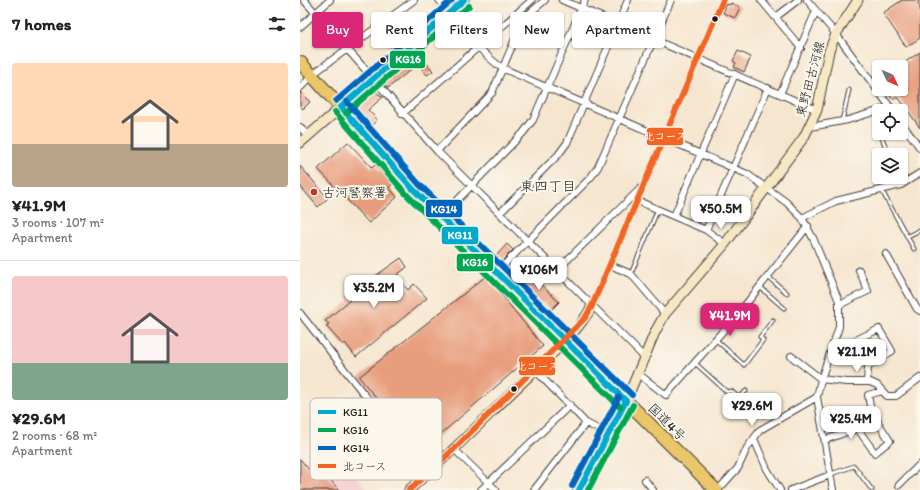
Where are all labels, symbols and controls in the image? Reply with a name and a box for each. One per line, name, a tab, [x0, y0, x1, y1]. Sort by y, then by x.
chip: Buy	[312, 12, 363, 48]
chip: Rent	[371, 12, 427, 48]
chip: Filters	[435, 12, 502, 48]
chip: New	[510, 12, 564, 48]
chip: Apartment	[572, 12, 665, 48]
icon: filters	[266, 13, 288, 35]
text: 7 homes	[12, 14, 72, 34]
unlabelled marker	[710, 14, 720, 24]
street label: 東野田古河線	[793, 38, 828, 119]
line badge: KG16	[389, 50, 426, 69]
text: KG16	[395, 53, 421, 66]
unlabelled marker	[378, 55, 388, 65]
north arrow	[872, 60, 908, 96]
map controls	[872, 60, 908, 184]
icon: home	[114, 89, 186, 161]
button: locate	[872, 104, 908, 140]
line badge: 北コース	[646, 127, 684, 146]
text: 北コース	[643, 130, 687, 143]
button: layers	[872, 148, 908, 184]
district label: 東四丁目	[520, 178, 576, 195]
place label: 古河警察署	[322, 185, 387, 200]
marker: 古河警察署	[309, 187, 319, 197]
text: ¥41.9M	[12, 195, 66, 215]
pin: ¥50.5M	[688, 196, 754, 230]
line badge: KG14	[425, 199, 463, 218]
text: ¥50.5M	[700, 201, 742, 216]
text: KG14	[431, 203, 458, 216]
text: 3 rooms · 107 m²	[12, 215, 104, 230]
line badge: KG11	[441, 226, 479, 245]
text: KG11	[448, 229, 473, 242]
text: Apartment	[12, 230, 73, 245]
line badge: KG16	[456, 253, 494, 272]
text: KG16	[462, 256, 488, 269]
pin: ¥106M	[511, 257, 567, 291]
text: ¥106M	[520, 262, 558, 277]
pin: ¥35.2M	[341, 275, 407, 309]
text: ¥35.2M	[353, 280, 395, 295]
icon: home	[114, 302, 186, 374]
pin: ¥41.9M	[697, 303, 763, 337]
text: ¥41.9M	[709, 308, 751, 323]
pin: ¥21.1M	[824, 339, 890, 373]
text: ¥21.1M	[837, 344, 877, 359]
line badge: 北コース	[518, 356, 556, 376]
text: 北コース	[515, 360, 559, 373]
unlabelled marker	[509, 384, 519, 394]
pin: ¥29.6M	[719, 393, 785, 427]
legend	[310, 398, 442, 480]
text: ¥29.6M	[731, 398, 773, 413]
street label: 国道4号	[645, 400, 689, 444]
text: KG11	[343, 406, 368, 419]
pin: ¥25.4M	[818, 406, 884, 440]
text: ¥29.6M	[12, 408, 66, 428]
text: ¥25.4M	[830, 411, 872, 426]
text: KG16	[343, 424, 369, 437]
text: 2 rooms · 68 m²	[12, 428, 97, 443]
text: KG14	[343, 442, 370, 455]
text: Apartment	[12, 443, 73, 458]
text: 北コース	[343, 460, 386, 473]

